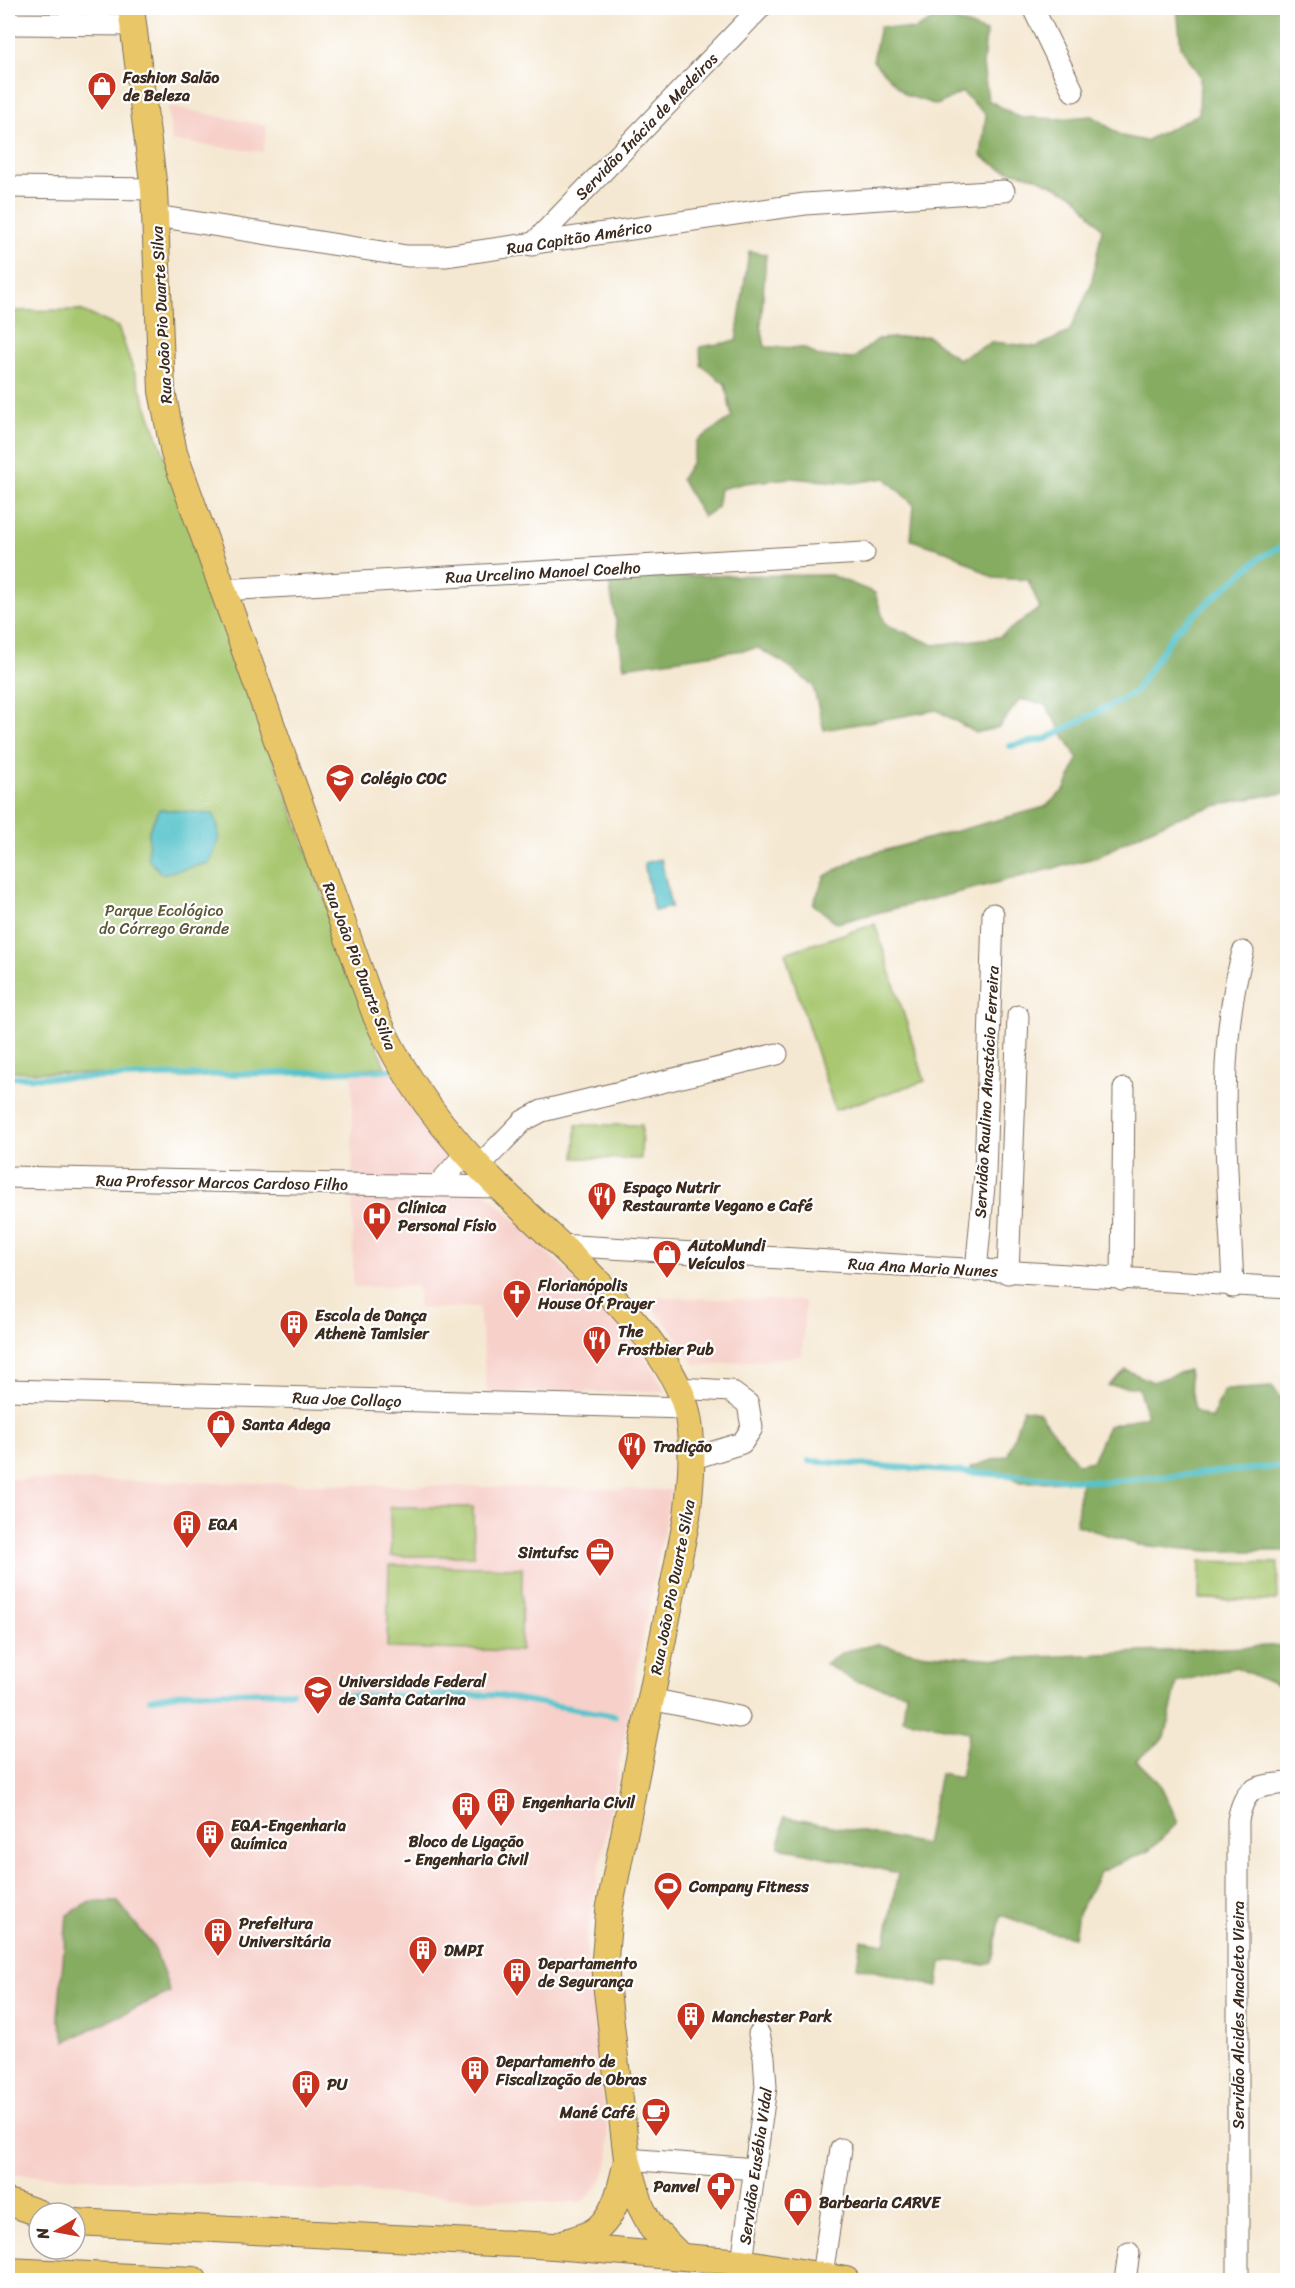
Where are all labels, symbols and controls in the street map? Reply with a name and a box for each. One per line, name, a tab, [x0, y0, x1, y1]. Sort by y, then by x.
street label: Servidão Inácia de Medeiros	[568, 45, 725, 207]
place label: Fashion Salão de Beleza	[122, 63, 220, 110]
shop icon: Fashion Salão de Beleza	[86, 70, 118, 112]
street label: Rua Capitão Américo	[504, 212, 654, 263]
street label: Rua João Pio Duarte Silva	[142, 224, 181, 405]
street label: Rua Urcelino Manoel Coelho	[445, 553, 641, 592]
school or university icon: Colégio COC	[324, 762, 356, 804]
place label: Colégio COC	[360, 764, 447, 793]
street label: Rua João Pio Duarte Silva	[314, 878, 405, 1055]
park label: Parque Ecológico do Córrego Grande	[99, 896, 229, 943]
street label: Servidão Raulino Anastácio Ferreira	[965, 964, 1008, 1219]
street label: Rua Professor Marcos Cardoso Filho	[96, 1166, 348, 1199]
place label: Espaço Nutrir Restaurante Vegano e Café	[622, 1173, 813, 1220]
restaurant icon: Espaço Nutrir Restaurante Vegano e Café	[586, 1180, 618, 1222]
place label: Clínica Personal Físio	[397, 1193, 497, 1240]
hospital icon: Clínica Personal Físio	[361, 1200, 393, 1242]
place label: AutoMundi Veículos	[687, 1231, 767, 1278]
shop icon: AutoMundi Veículos	[651, 1238, 683, 1280]
street label: Rua Ana Maria Nunes	[847, 1249, 999, 1286]
place label: Florianópolis House Of Prayer	[537, 1271, 656, 1318]
church icon: Florianópolis House Of Prayer	[501, 1278, 533, 1320]
place label: Escola de Dança Athenè Tamisier	[314, 1301, 430, 1348]
building icon: Escola de Dança Athenè Tamisier	[278, 1308, 310, 1350]
place label: The Frostbier Pub	[617, 1317, 714, 1364]
restaurant icon: The Frostbier Pub	[581, 1324, 613, 1366]
street label: Rua Joe Collaço	[292, 1383, 402, 1416]
shop icon: Santa Adega	[205, 1408, 237, 1450]
place label: Santa Adega	[241, 1410, 331, 1439]
restaurant icon: Tradição	[616, 1430, 648, 1472]
place label: Tradição	[653, 1432, 712, 1461]
street label: Rua João Pio Duarte Silva	[641, 1496, 704, 1677]
building icon: EQA	[171, 1508, 203, 1550]
place label: EQA	[208, 1510, 238, 1539]
office icon: Sintufsc	[584, 1536, 616, 1578]
place label: Sintufsc	[517, 1538, 579, 1567]
place label: Universidade Federal de Santa Catarina	[339, 1667, 488, 1714]
school or university icon: Universidade Federal de Santa Catarina	[302, 1674, 334, 1716]
building icon: Engenharia Civil	[485, 1786, 517, 1828]
place label: Engenharia Civil	[522, 1788, 636, 1817]
building icon: Bloco de Ligação - Engenharia Civil	[450, 1790, 482, 1832]
place label: EQA-Engenharia Química	[230, 1811, 346, 1858]
building icon: EQA-Engenharia Química	[194, 1818, 226, 1860]
place label: Bloco de Ligação - Engenharia Civil	[404, 1827, 530, 1874]
sports icon: Company Fitness	[652, 1870, 684, 1912]
place label: Company Fitness	[688, 1872, 809, 1901]
street label: Servidão Alcides Anacleto Vieira	[1224, 1901, 1253, 2129]
place label: Prefeitura Universitária	[239, 1909, 332, 1956]
building icon: Prefeitura Universitária	[202, 1916, 234, 1958]
building icon: DMPI	[407, 1934, 439, 1976]
place label: DMPI	[444, 1936, 484, 1965]
place label: Departamento de Segurança	[538, 1949, 638, 1996]
building icon: Departamento de Segurança	[501, 1956, 533, 1998]
building icon: Manchester Park	[675, 2000, 707, 2042]
place label: Manchester Park	[711, 2002, 832, 2031]
place label: Departamento de Fiscalização de Obras	[495, 2047, 647, 2094]
building icon: Departamento de Fiscalização de Obras	[459, 2054, 491, 2096]
building icon: PU	[290, 2068, 322, 2110]
place label: PU	[327, 2070, 349, 2099]
street label: Servidão Eusébia Vidal	[730, 2085, 781, 2247]
cafe icon: Mané Café	[640, 2096, 672, 2138]
place label: Mané Café	[559, 2098, 636, 2127]
pharmacy icon: Panvel	[705, 2170, 737, 2212]
place label: Panvel	[653, 2172, 701, 2201]
shop icon: Barbearia CARVE	[782, 2186, 814, 2228]
place label: Barbearia CARVE	[819, 2188, 941, 2217]
north arrow	[27, 2201, 87, 2261]
text: N	[27, 2225, 58, 2242]

